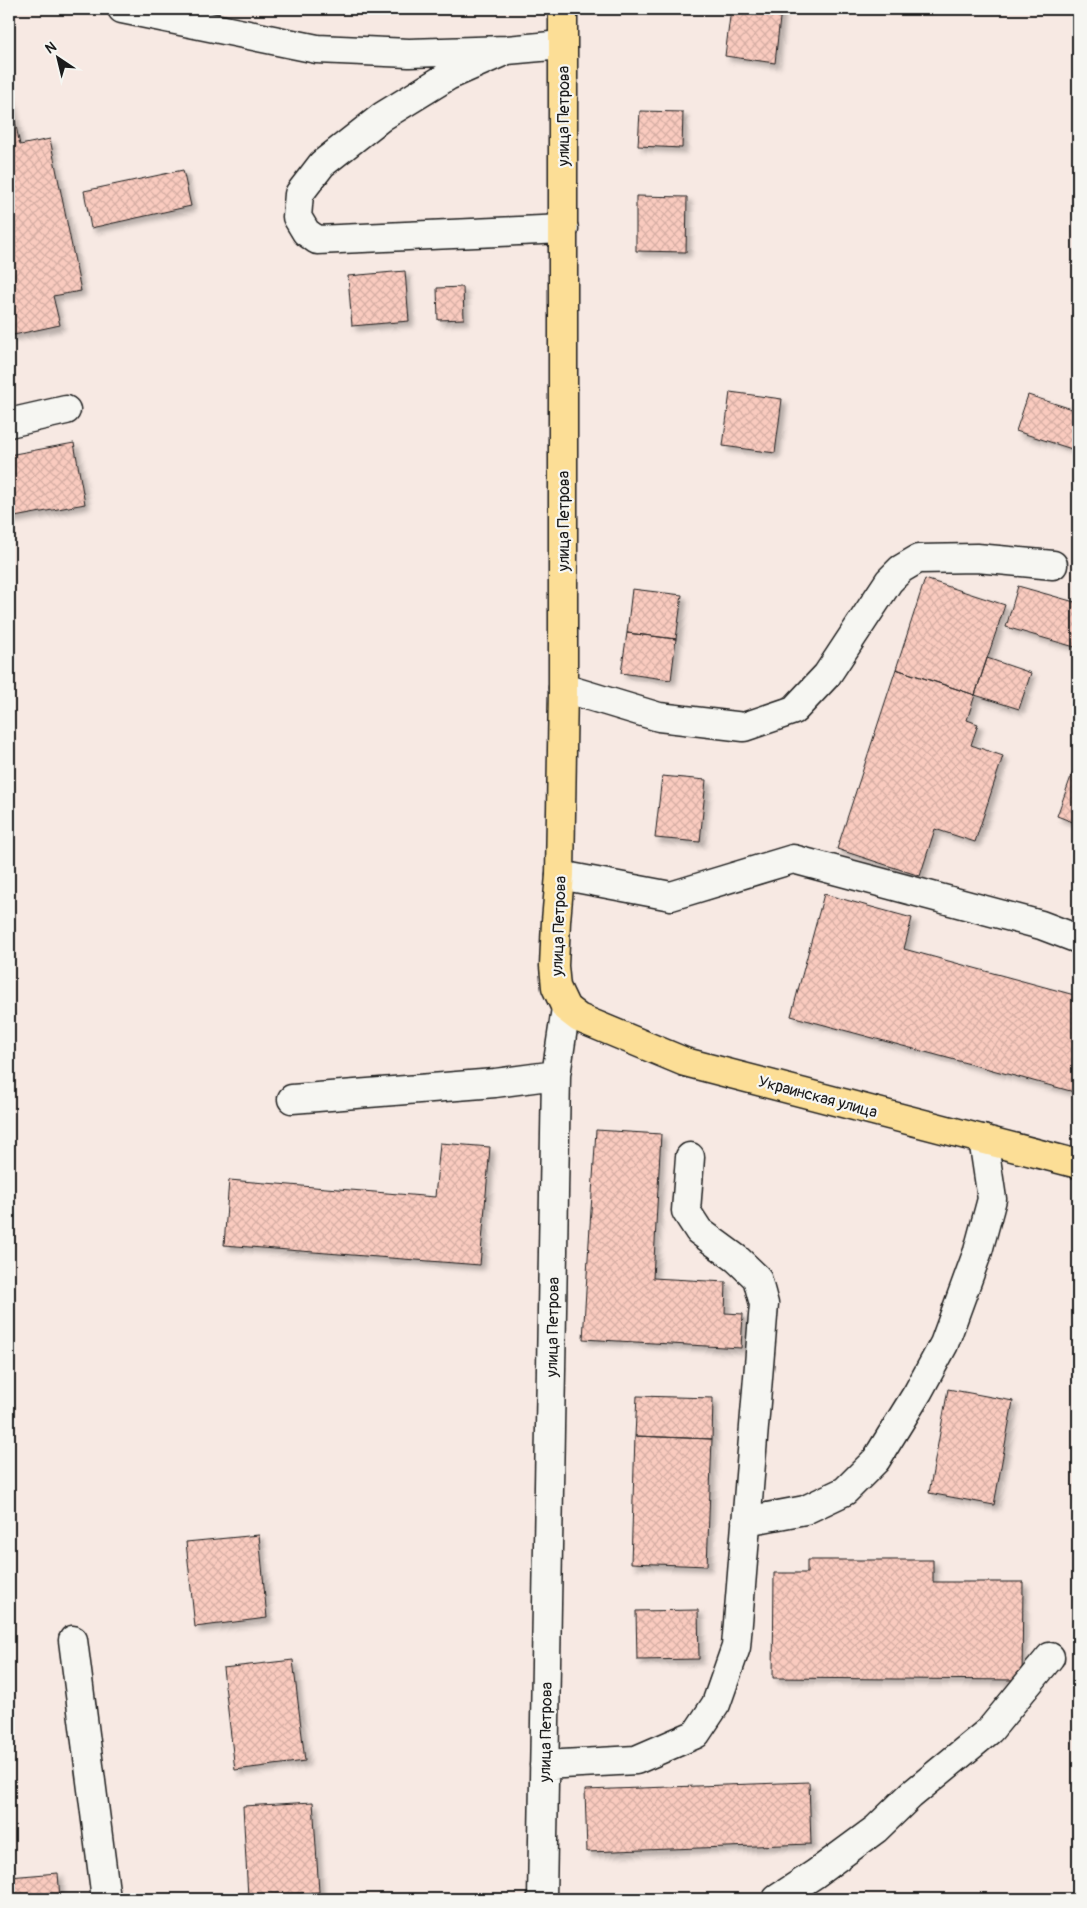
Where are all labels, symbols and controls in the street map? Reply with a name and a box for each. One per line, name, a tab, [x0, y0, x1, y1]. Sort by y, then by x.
north arrow	[32, 32, 82, 82]
text: N	[42, 38, 60, 57]
street label: улица Петрова	[554, 66, 574, 167]
street label: улица Петрова	[554, 471, 574, 572]
street label: улица Петрова	[547, 876, 571, 977]
street label: Украинская улица	[756, 1071, 880, 1122]
street label: улица Петрова	[542, 1277, 564, 1378]
street label: улица Петрова	[535, 1682, 557, 1783]

